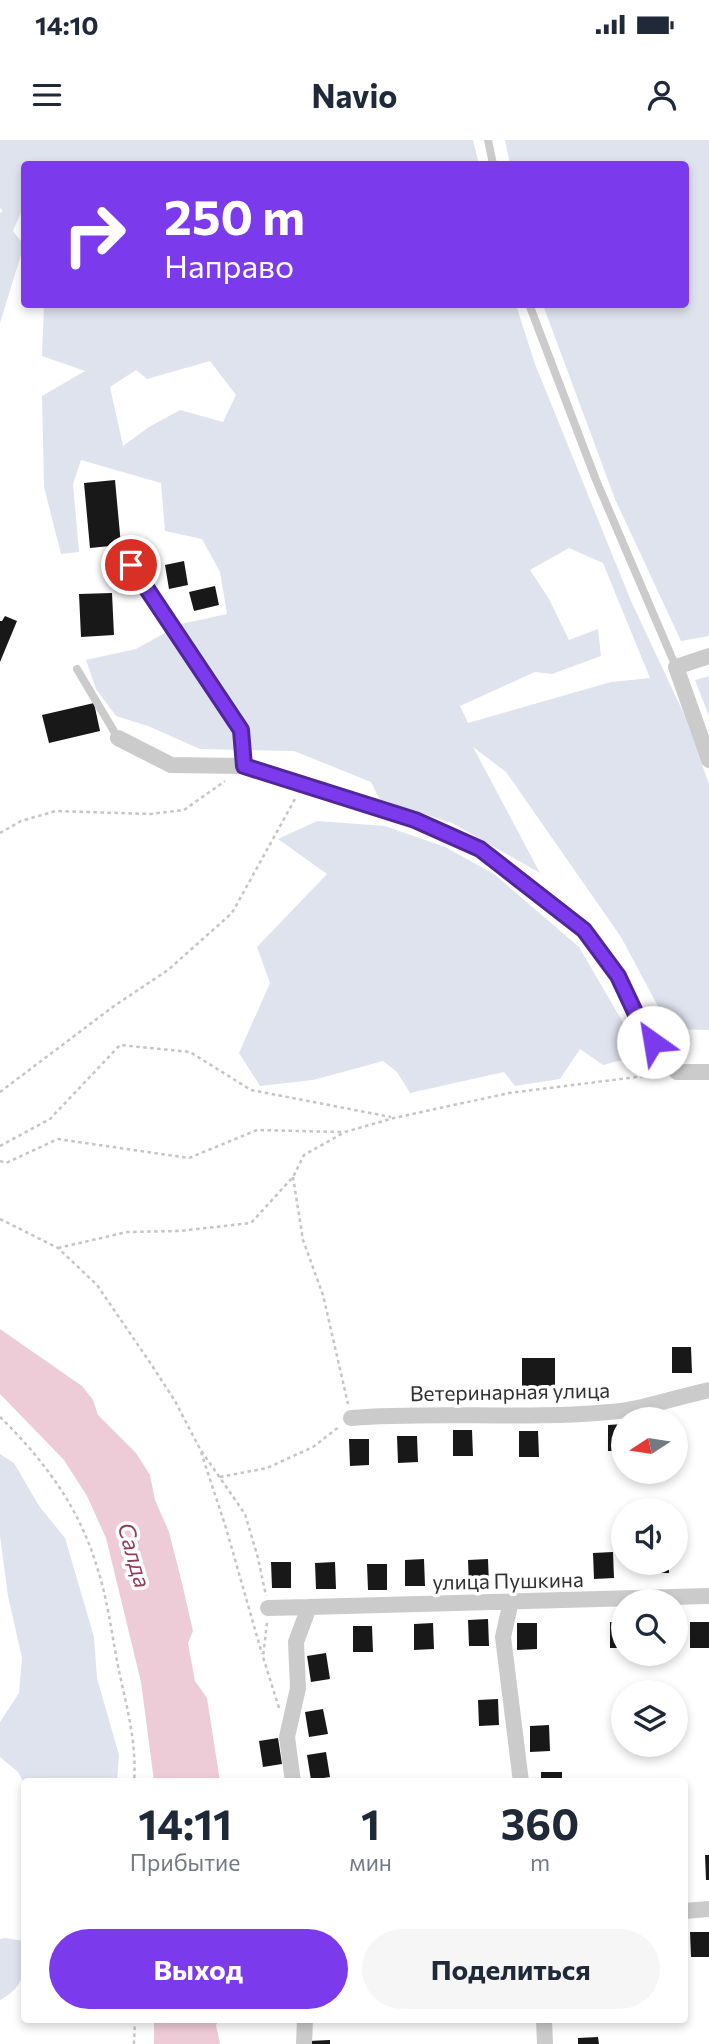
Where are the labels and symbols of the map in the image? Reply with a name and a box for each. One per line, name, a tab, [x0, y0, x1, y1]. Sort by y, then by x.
pin	[101, 535, 161, 595]
position arrow	[616, 1005, 690, 1079]
street label: Ветеринарная улица	[410, 1377, 610, 1405]
north arrow	[611, 1407, 688, 1484]
water label: Салда	[112, 1519, 158, 1591]
street label: улица Пушкина	[432, 1566, 584, 1594]

